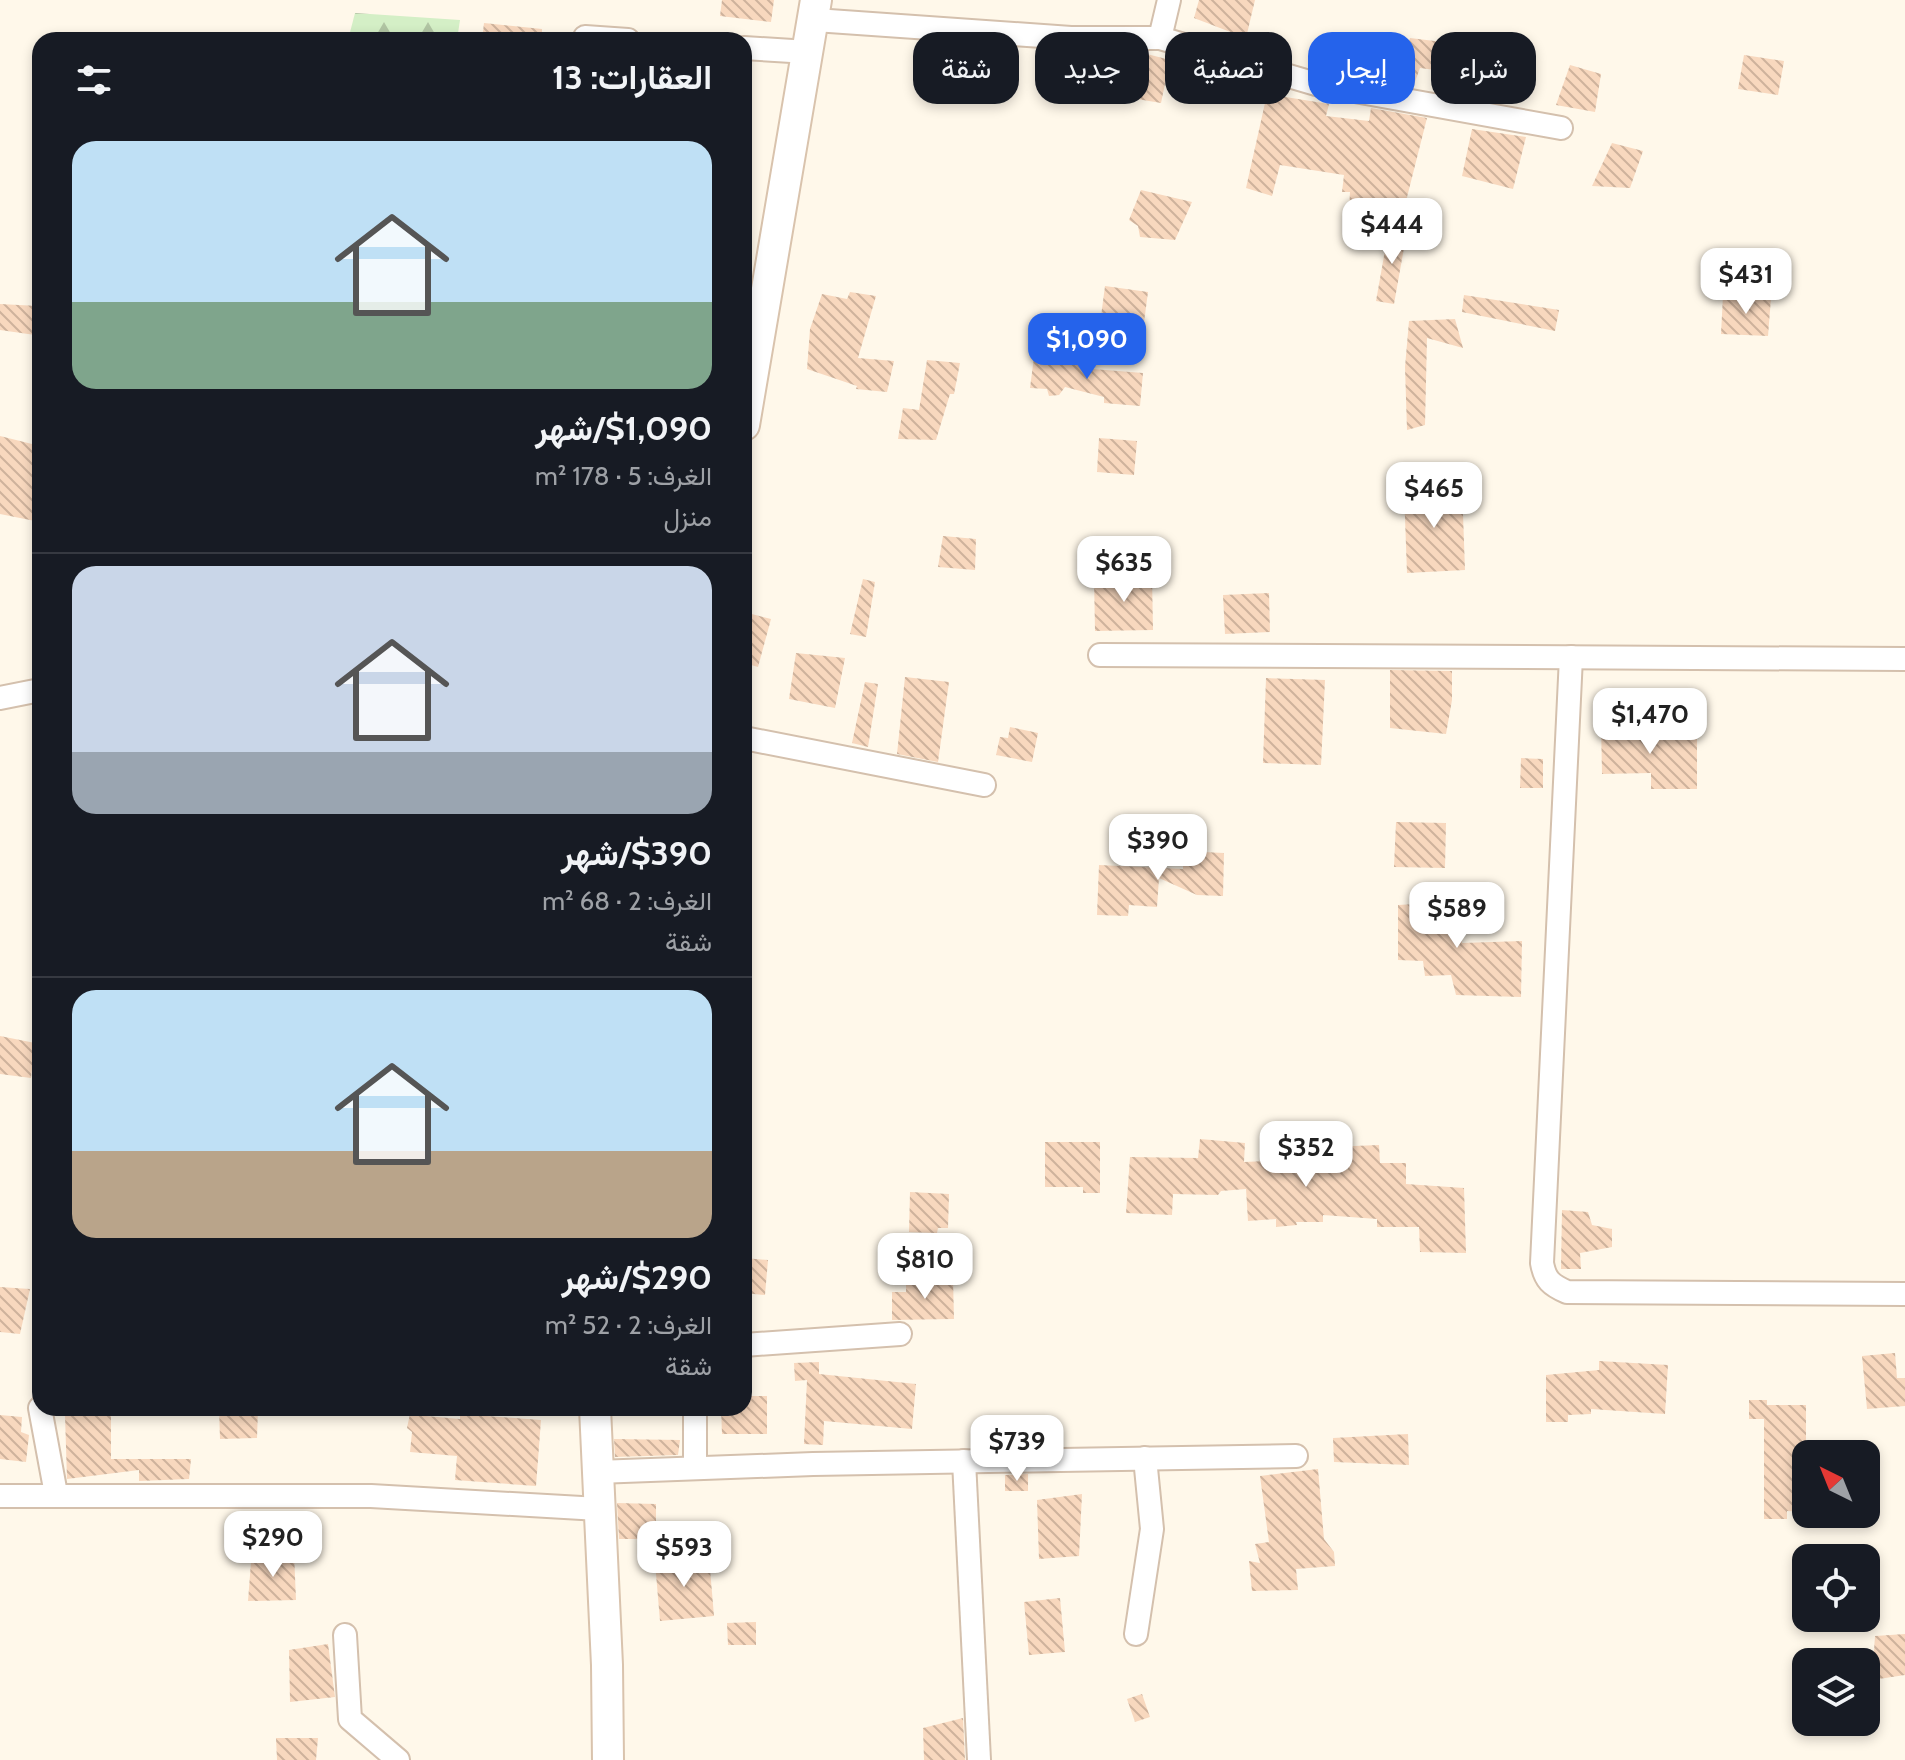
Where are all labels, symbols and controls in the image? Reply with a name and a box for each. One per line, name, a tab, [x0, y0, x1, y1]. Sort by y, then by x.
chip: شقة	[913, 32, 1019, 104]
chip: جديد	[1035, 32, 1149, 104]
chip: تصفية	[1165, 32, 1292, 104]
chip: إيجار	[1308, 32, 1415, 104]
chip: شراء	[1431, 32, 1536, 104]
text: العقارات: 13	[552, 56, 712, 98]
icon: filters	[72, 58, 116, 102]
icon: home	[320, 193, 464, 337]
pin: $444	[1345, 198, 1439, 266]
text: $444	[1360, 208, 1424, 240]
pin: $431	[1699, 248, 1793, 316]
text: $431	[1719, 258, 1773, 290]
pin: $1,090	[1022, 313, 1152, 381]
text: $1,090	[1046, 323, 1128, 355]
text: $1,090/شهر	[535, 407, 712, 449]
text: الغرف: 5 · 178 m²	[535, 460, 712, 492]
pin: $465	[1387, 462, 1481, 530]
text: $465	[1404, 472, 1464, 504]
text: منزل	[663, 501, 712, 533]
pin: $635	[1077, 536, 1171, 604]
text: $635	[1095, 546, 1153, 578]
icon: home	[320, 618, 464, 762]
pin: $1,470	[1585, 688, 1715, 756]
text: $1,470	[1611, 698, 1689, 730]
pin: $390	[1111, 814, 1205, 882]
text: $390	[1127, 824, 1189, 856]
text: $390/شهر	[561, 832, 712, 874]
pin: $589	[1410, 882, 1504, 950]
text: الغرف: 2 · 68 m²	[542, 885, 712, 917]
text: $589	[1427, 892, 1487, 924]
text: شقة	[665, 926, 712, 958]
icon: home	[320, 1042, 464, 1186]
pin: $352	[1259, 1121, 1353, 1189]
text: $352	[1278, 1131, 1334, 1163]
pin: $810	[878, 1233, 972, 1301]
text: $810	[896, 1243, 954, 1275]
text: $290/شهر	[561, 1256, 712, 1298]
text: الغرف: 2 · 52 m²	[545, 1309, 712, 1341]
text: شقة	[665, 1350, 712, 1382]
pin: $739	[970, 1415, 1064, 1483]
text: $739	[989, 1425, 1045, 1457]
north arrow	[1792, 1440, 1880, 1528]
map controls	[1792, 1440, 1880, 1736]
pin: $290	[226, 1511, 320, 1579]
text: $290	[242, 1521, 304, 1553]
pin: $593	[637, 1521, 731, 1589]
text: $593	[655, 1531, 713, 1563]
button: locate	[1792, 1544, 1880, 1632]
button: layers	[1792, 1648, 1880, 1736]

